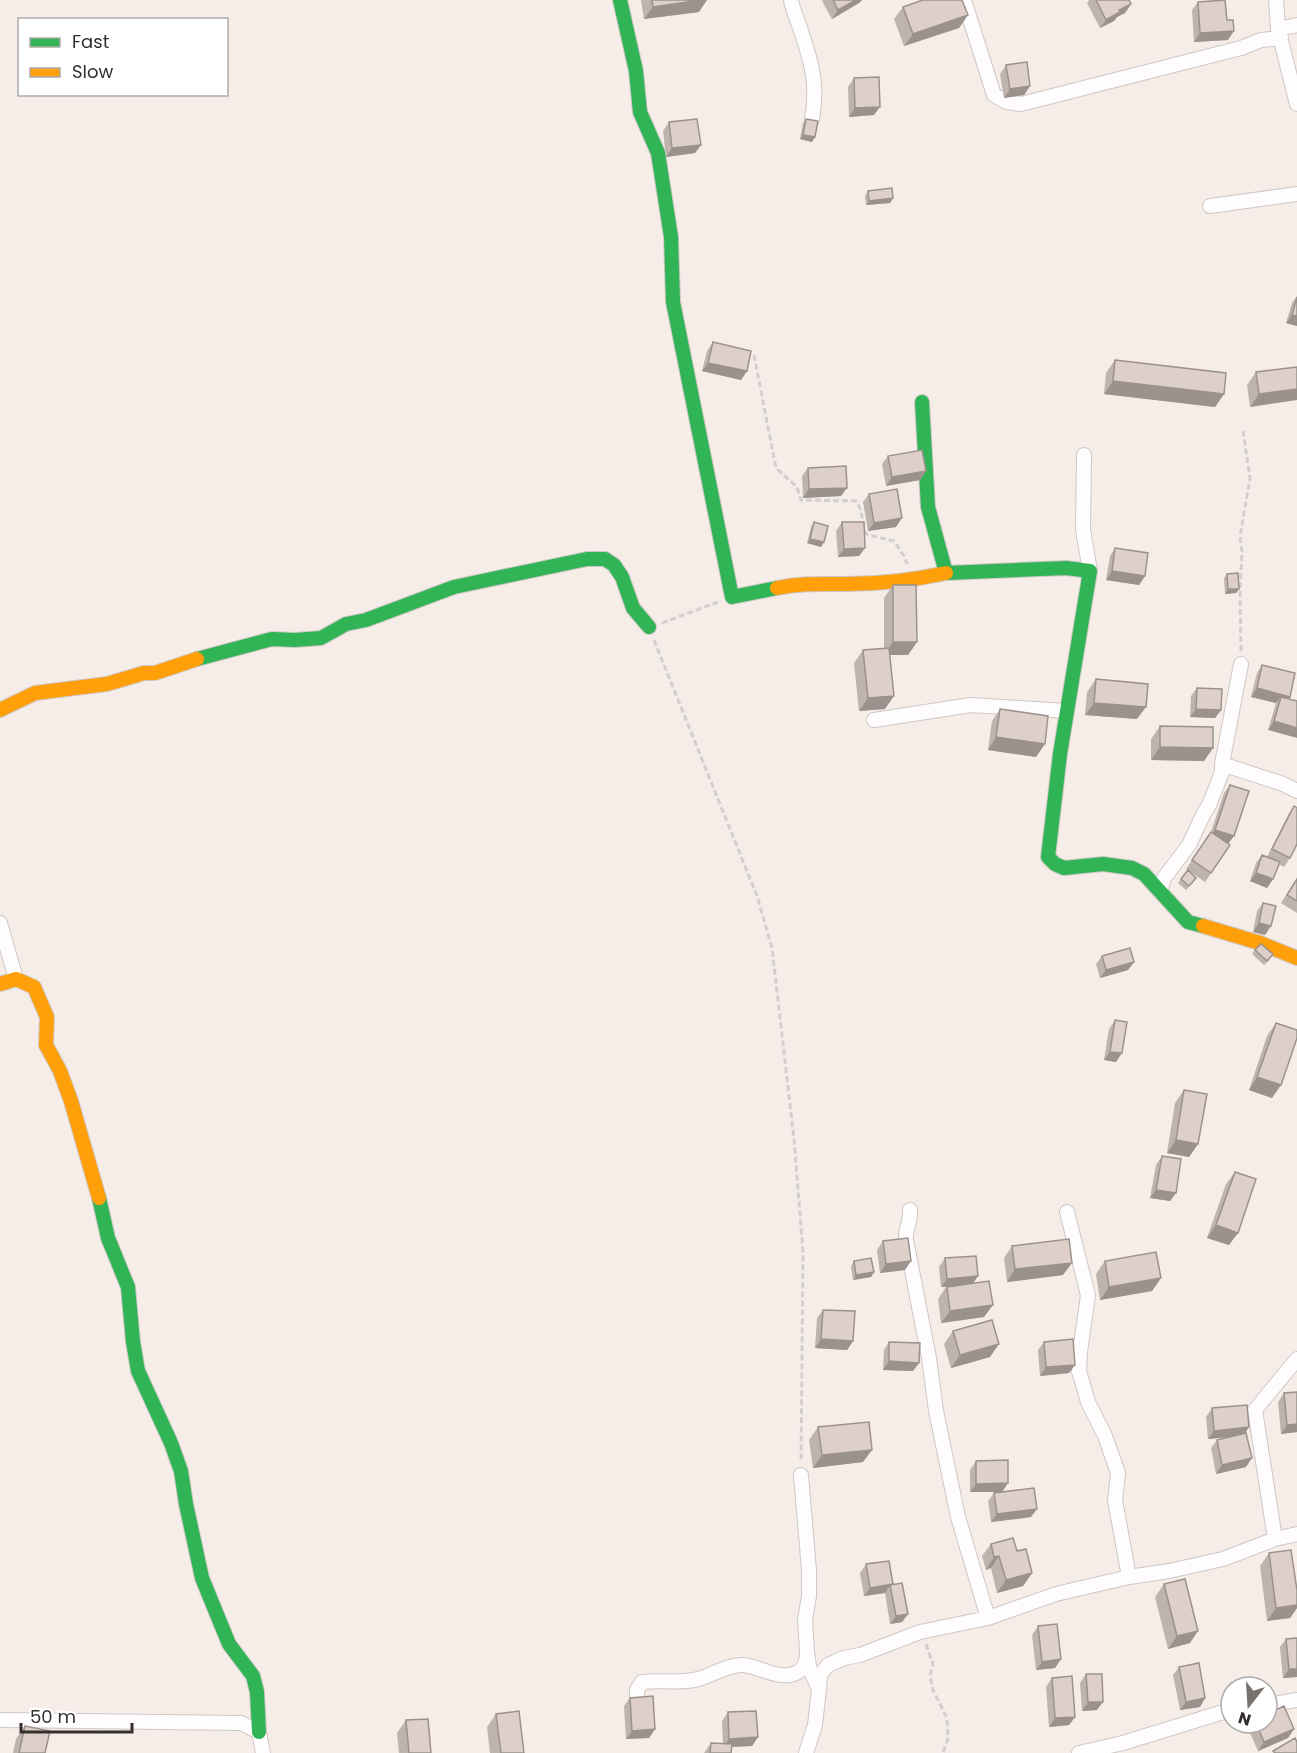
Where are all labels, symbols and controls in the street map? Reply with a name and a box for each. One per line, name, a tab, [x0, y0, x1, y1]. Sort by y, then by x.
legend	[18, 18, 228, 96]
text: Fast	[72, 29, 109, 54]
text: Slow	[72, 59, 114, 84]
north arrow	[1219, 1675, 1279, 1735]
scale bar	[21, 1696, 132, 1734]
text: 50 m	[30, 1704, 76, 1729]
text: N	[1236, 1706, 1254, 1732]

